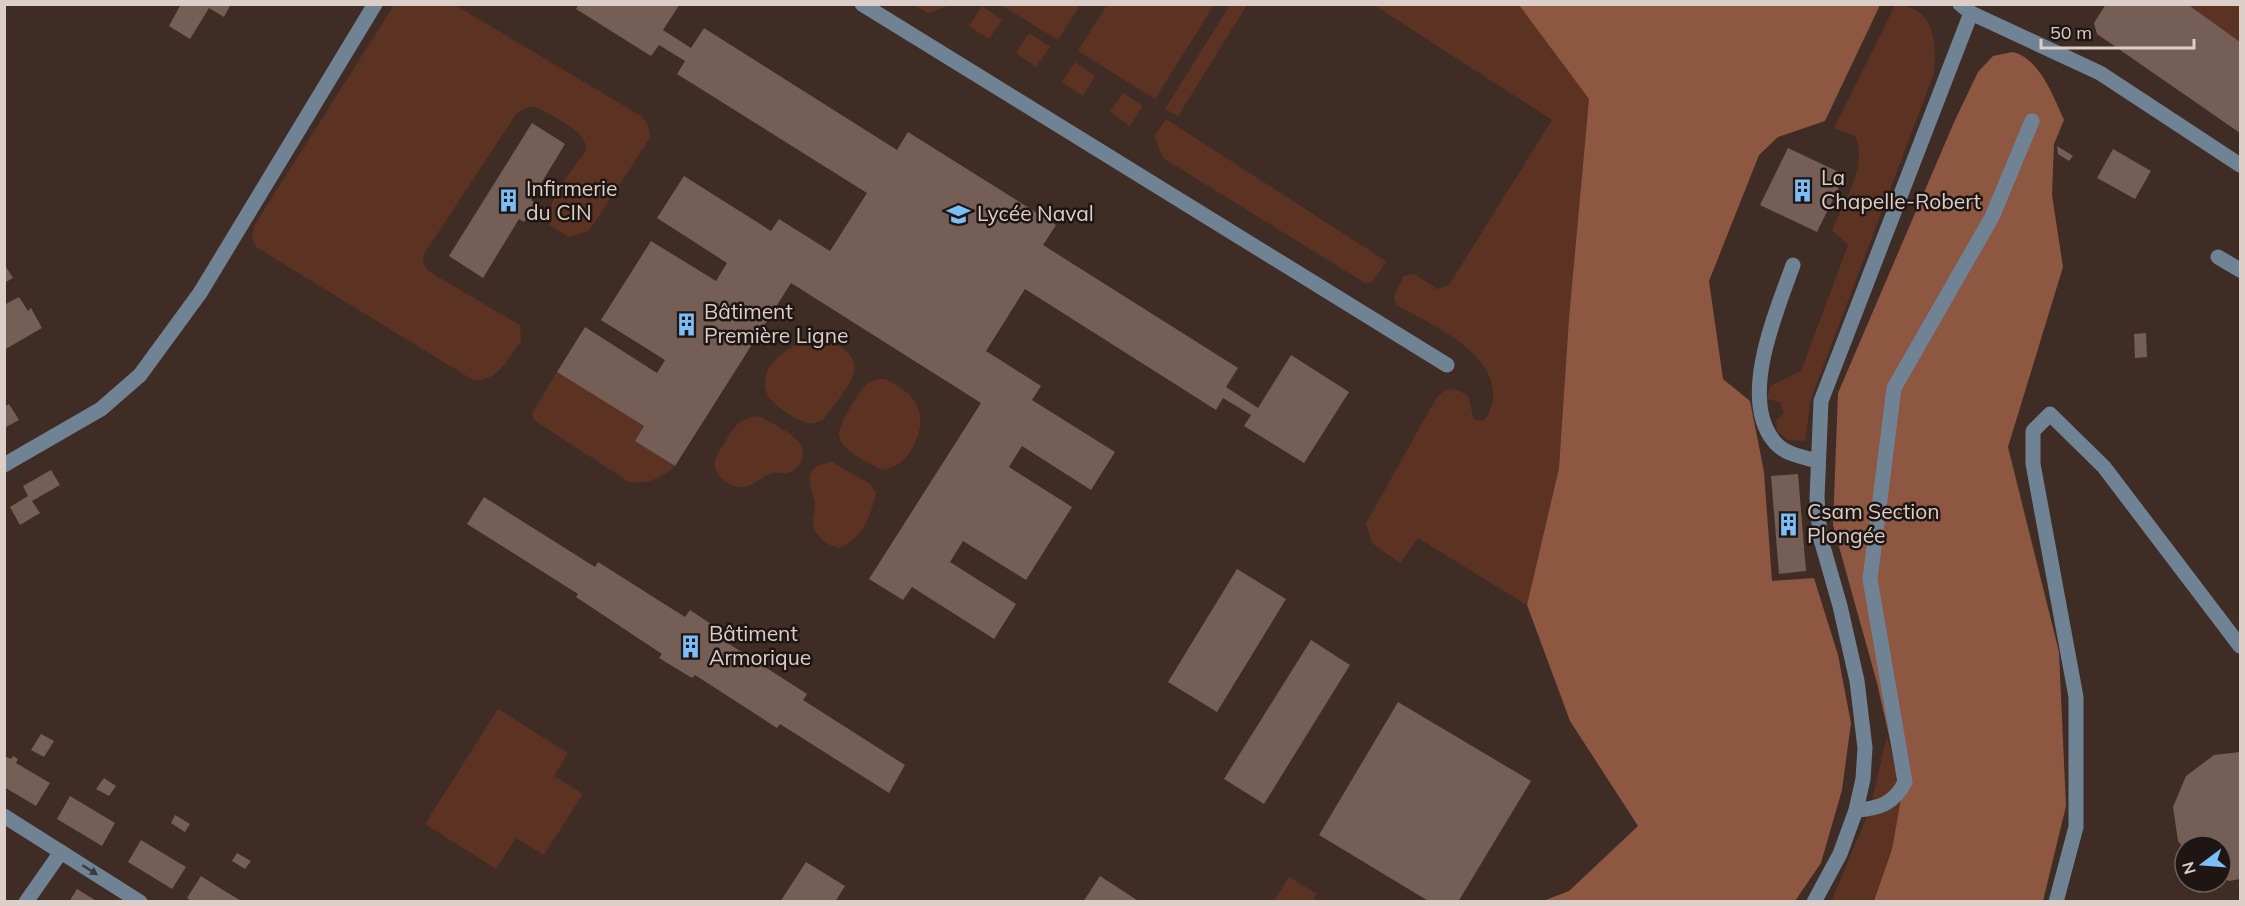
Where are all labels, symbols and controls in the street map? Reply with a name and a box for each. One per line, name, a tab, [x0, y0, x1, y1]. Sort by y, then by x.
scale bar	[2041, 12, 2194, 50]
text: 50 m	[2050, 21, 2092, 44]
place label: La Chapelle-Robert	[1821, 164, 1981, 214]
place label: Infirmerie du CIN	[526, 175, 617, 225]
building icon: La Chapelle-Robert	[1790, 177, 1816, 203]
building icon: Infirmerie du CIN	[495, 188, 521, 214]
place label: Lycée Naval	[977, 200, 1094, 226]
school or university icon: Lycée Naval	[946, 201, 972, 227]
place label: Bâtiment Première Ligne	[704, 298, 848, 348]
building icon: Bâtiment Première Ligne	[673, 311, 699, 337]
place label: Csam Section Plongée	[1807, 498, 1940, 548]
building icon: Csam Section Plongée	[1776, 511, 1802, 537]
place label: Bâtiment Armorique	[709, 620, 811, 670]
building icon: Bâtiment Armorique	[678, 633, 704, 659]
north arrow	[2173, 834, 2233, 894]
text: N	[2177, 860, 2200, 877]
one-way arrow	[81, 864, 98, 875]

